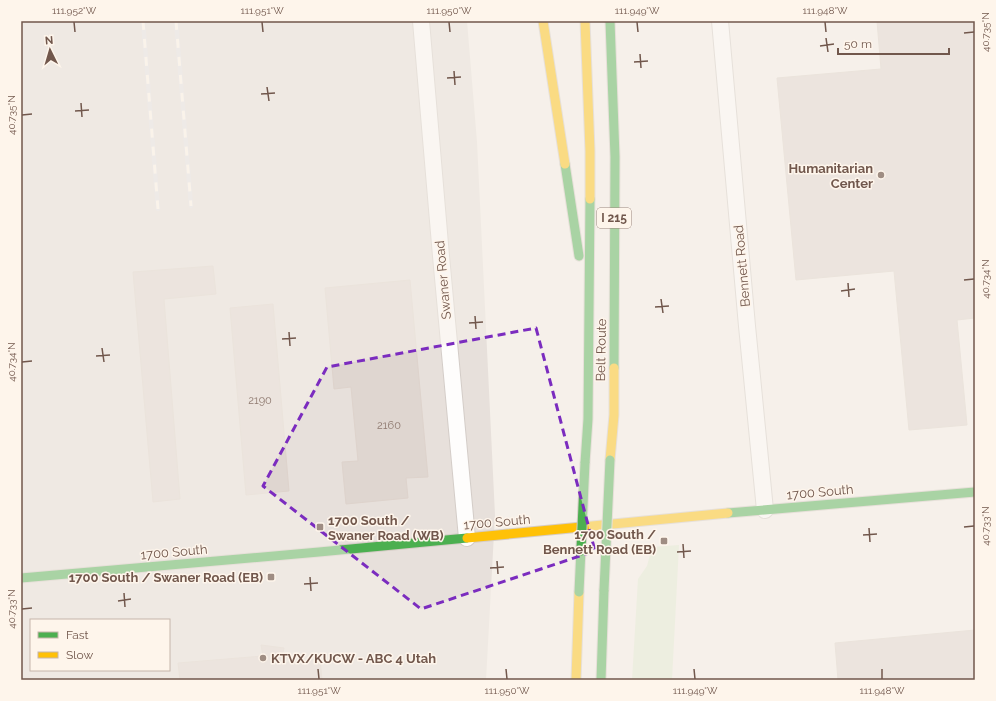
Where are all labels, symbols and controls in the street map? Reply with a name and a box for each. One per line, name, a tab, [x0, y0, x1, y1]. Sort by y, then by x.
text: 111.952°W	[52, 5, 97, 16]
text: 111.951°W	[240, 5, 284, 16]
text: 111.950°W	[426, 5, 472, 16]
text: 111.949°W	[615, 5, 660, 16]
text: 111.948°W	[802, 5, 848, 16]
text: 40.735°N	[980, 12, 991, 52]
north arrow	[30, 30, 70, 70]
scale bar	[838, 30, 949, 56]
text: N	[44, 34, 54, 47]
text: 50 m	[844, 37, 872, 51]
text: 40.735°N	[6, 95, 17, 135]
place label: Humanitarian Center	[788, 161, 873, 191]
marker: Humanitarian Center	[876, 170, 886, 180]
road number: I 215	[597, 208, 631, 228]
street label: Bennett Road	[731, 224, 753, 308]
street label: Swaner Road	[432, 240, 454, 320]
text: 40.734°N	[980, 259, 991, 299]
street label: Belt Route	[593, 318, 609, 382]
text: 40.734°N	[6, 342, 17, 382]
house number: 2190	[248, 394, 272, 407]
house number: 2160	[377, 419, 401, 432]
street label: 1700 South	[786, 482, 854, 502]
text: 40.733°N	[980, 506, 991, 546]
street label: 1700 South	[463, 512, 531, 532]
place label: 1700 South / Swaner Road (WB)	[328, 513, 443, 543]
marker: 1700 South / Swaner Road (WB)	[315, 522, 325, 532]
place label: 1700 South / Bennett Road (EB)	[543, 527, 656, 557]
marker: 1700 South / Bennett Road (EB)	[659, 536, 669, 546]
street label: 1700 South	[140, 542, 208, 562]
place label: 1700 South / Swaner Road (EB)	[69, 570, 263, 585]
marker: 1700 South / Swaner Road (EB)	[266, 572, 276, 582]
text: 40.733°N	[6, 589, 17, 629]
legend	[30, 619, 170, 671]
text: Fast	[66, 628, 89, 642]
text: Slow	[66, 648, 93, 662]
place label: KTVX/KUCW - ABC 4 Utah	[271, 651, 436, 666]
marker: KTVX/KUCW - ABC 4 Utah	[258, 653, 268, 663]
text: 111.951°W	[297, 685, 341, 696]
text: 111.950°W	[484, 685, 530, 696]
text: 111.949°W	[673, 685, 718, 696]
text: 111.948°W	[859, 685, 905, 696]

